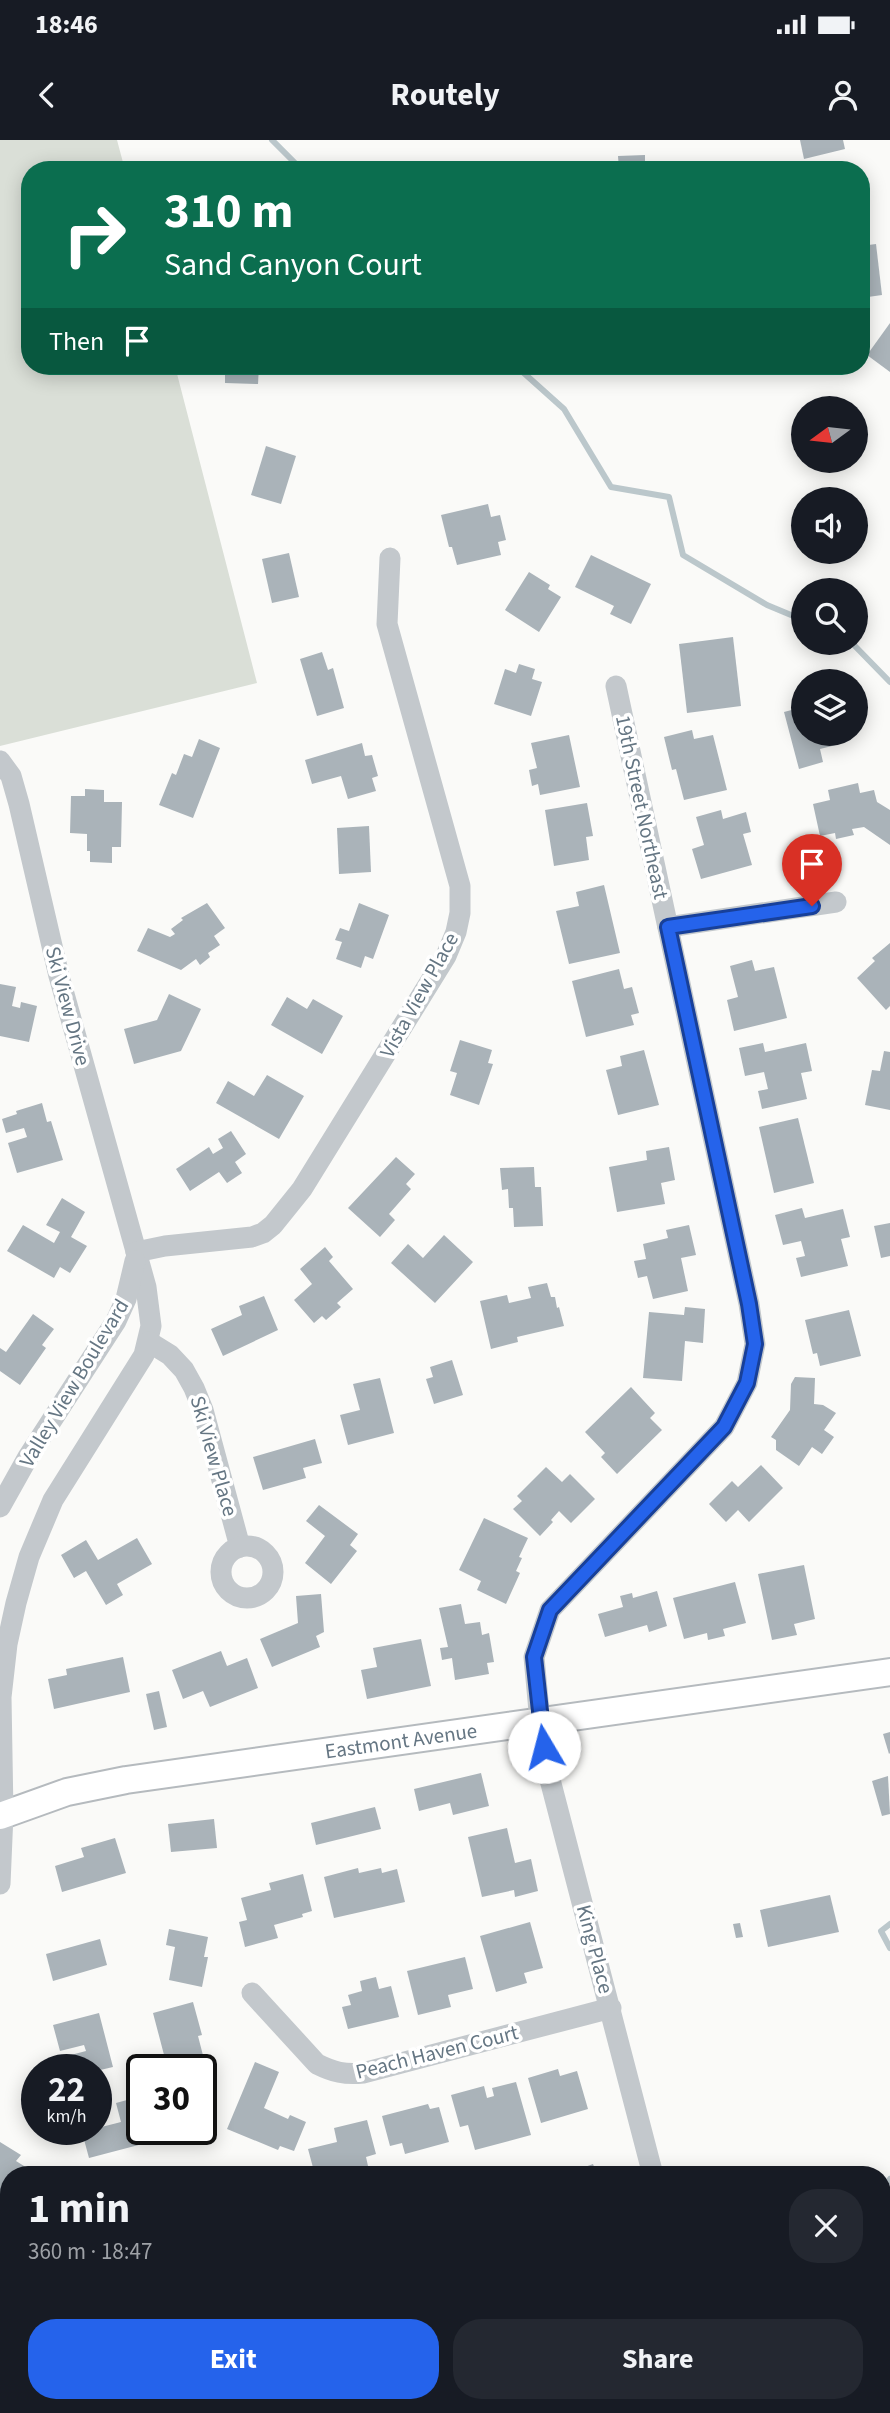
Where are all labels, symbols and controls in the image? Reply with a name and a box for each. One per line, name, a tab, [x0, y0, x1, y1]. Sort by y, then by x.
text: 18:46	[35, 6, 98, 43]
text: Routely	[390, 72, 500, 118]
icon: back	[28, 76, 66, 114]
icon: person	[824, 76, 862, 114]
text: 310 m	[164, 177, 293, 247]
icon: right	[49, 189, 140, 280]
text: Sand Canyon Court	[164, 242, 422, 288]
icon: arrive	[118, 322, 156, 360]
text: Then	[49, 323, 104, 360]
north arrow	[791, 396, 868, 472]
map controls	[791, 396, 868, 746]
button: sound	[791, 487, 868, 564]
button: search	[791, 578, 868, 655]
button: layers	[791, 669, 868, 746]
street label: 19th Street Northeast	[608, 712, 676, 902]
pin	[782, 834, 842, 906]
icon: arrive	[793, 845, 831, 883]
street label: Vista View Place	[372, 927, 466, 1063]
street label: Ski View Drive	[38, 943, 98, 1069]
street label: Valley View Boulevard	[12, 1293, 136, 1473]
street label: Ski View Place	[182, 1392, 246, 1520]
position arrow	[507, 1710, 581, 1784]
street label: Eastmont Avenue	[323, 1715, 479, 1767]
street label: King Place	[569, 1901, 621, 1997]
street label: Peach Haven Court	[353, 2017, 521, 2087]
speed limit sign: 30	[126, 2054, 217, 2145]
text: 22	[48, 2065, 85, 2115]
text: km/h	[47, 2104, 86, 2129]
text: 1 min	[28, 2179, 130, 2239]
button: close	[789, 2189, 863, 2263]
text: 360 m · 18:47	[28, 2235, 152, 2268]
button: Exit	[28, 2319, 439, 2399]
button: Share	[453, 2319, 863, 2399]

